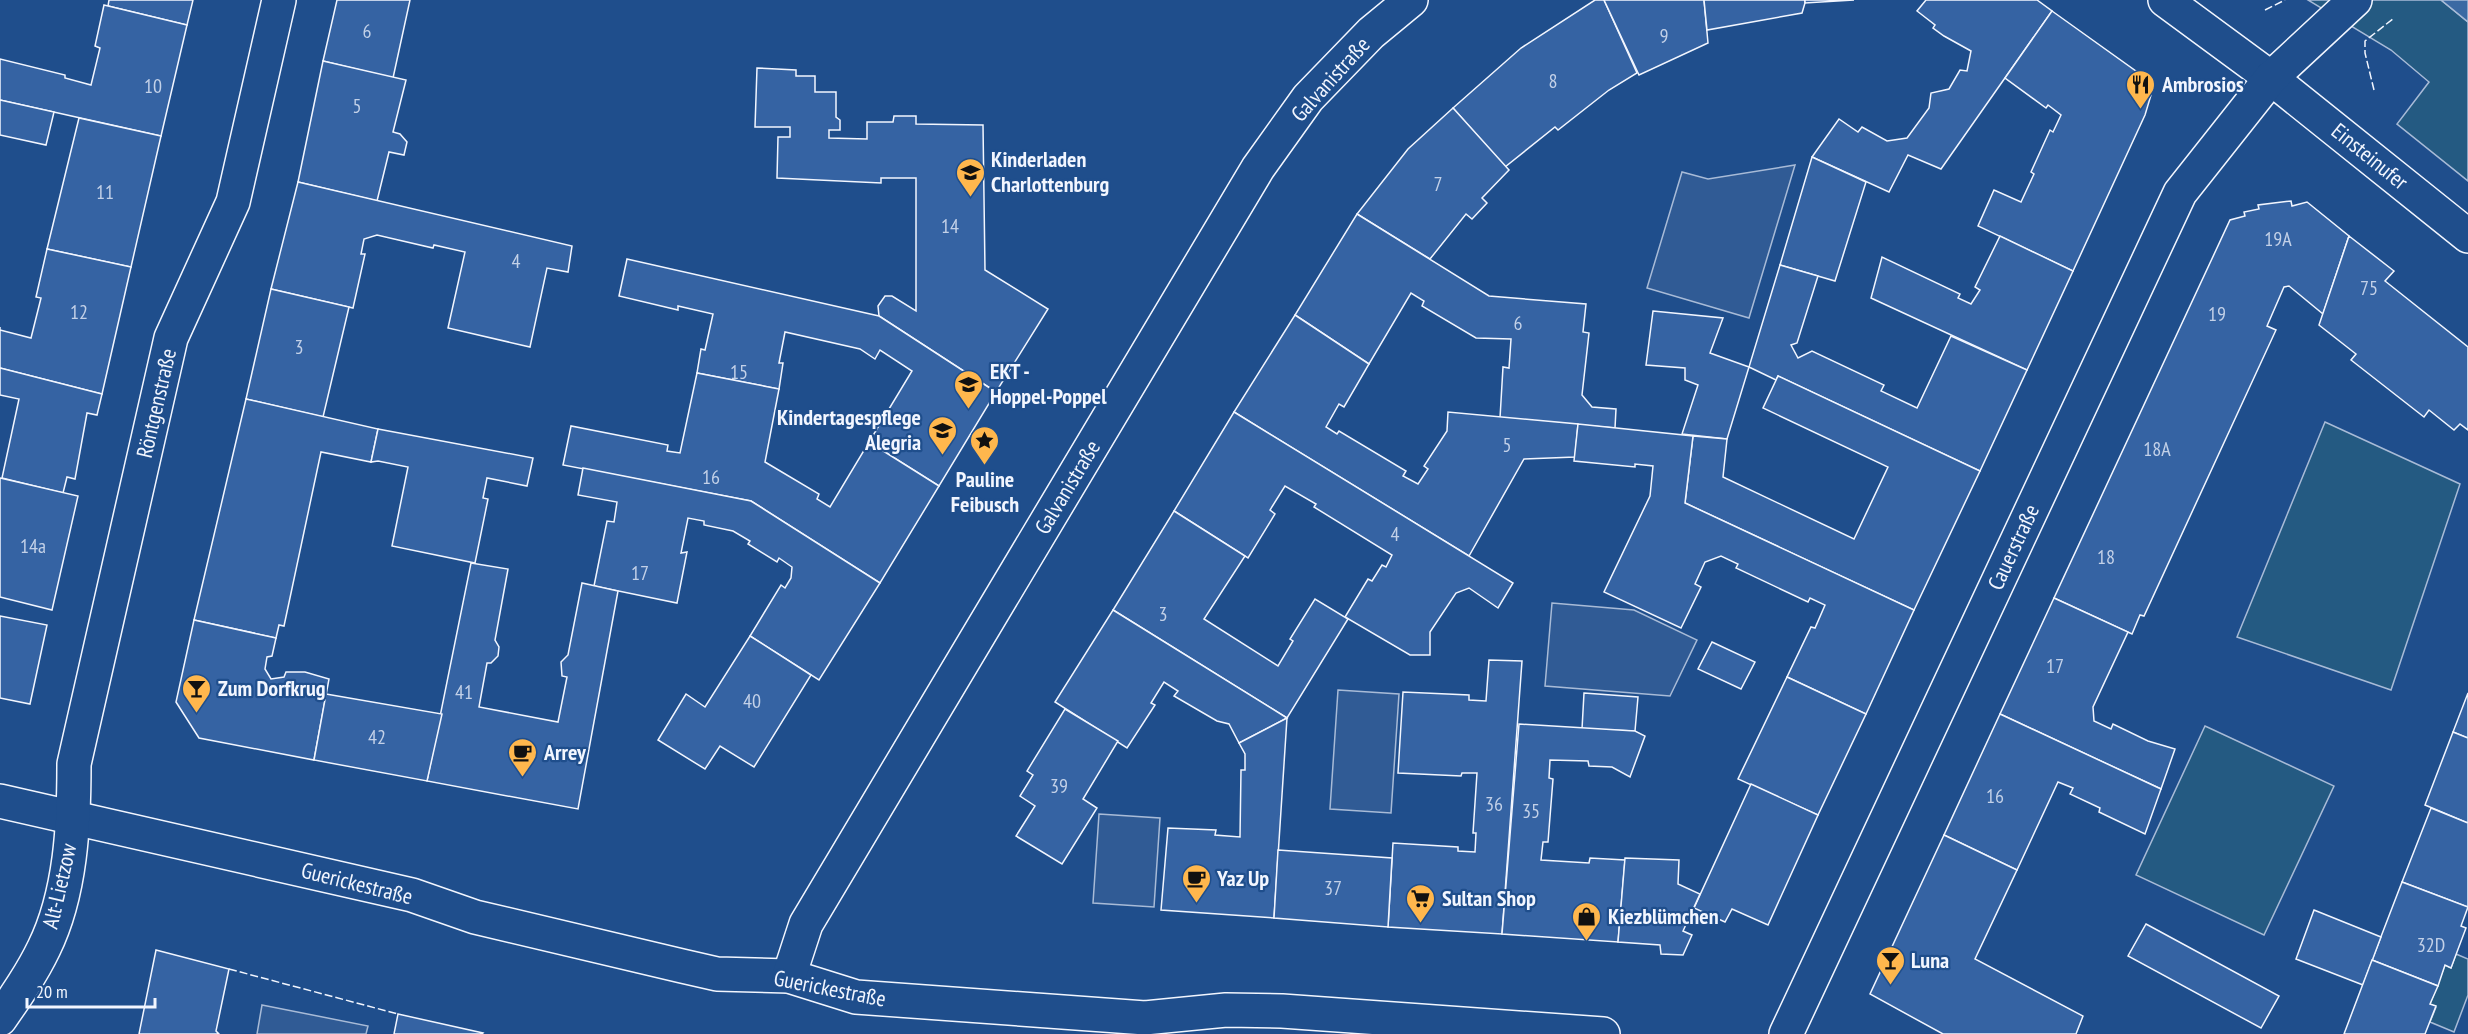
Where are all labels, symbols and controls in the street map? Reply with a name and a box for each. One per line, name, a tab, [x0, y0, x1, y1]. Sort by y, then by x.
house number: 6	[363, 18, 372, 44]
house number: 9	[1660, 23, 1669, 49]
street label: Galvanistraße	[1285, 31, 1375, 127]
house number: 8	[1549, 68, 1558, 94]
restaurant icon: Ambrosios	[2125, 68, 2157, 110]
place label: Ambrosios	[2161, 70, 2244, 98]
house number: 10	[144, 73, 162, 99]
house number: 5	[353, 93, 362, 119]
street label: Einsteinufer	[2326, 117, 2414, 195]
place label: Kinderladen Charlottenburg	[991, 145, 1109, 198]
school or university icon: Kinderladen Charlottenburg	[954, 156, 986, 198]
house number: 7	[1434, 171, 1443, 197]
house number: 11	[96, 179, 114, 205]
house number: 14	[941, 213, 959, 239]
house number: 19A	[2264, 226, 2292, 252]
house number: 4	[512, 248, 521, 274]
house number: 75	[2360, 275, 2378, 301]
house number: 12	[70, 299, 88, 325]
house number: 19	[2208, 301, 2226, 327]
house number: 6	[1514, 310, 1523, 336]
house number: 3	[295, 334, 304, 360]
street label: Röntgenstraße	[130, 346, 182, 460]
place label: EKT - Hoppel-Poppel	[990, 357, 1107, 410]
house number: 15	[730, 359, 748, 385]
school or university icon: EKT - Hoppel-Poppel	[953, 368, 985, 410]
place label: Kindertagespflege Alegria	[777, 403, 921, 456]
school or university icon: Kindertagespflege Alegria	[926, 414, 958, 456]
place icon: Pauline Feibusch	[969, 424, 1001, 466]
house number: 5	[1503, 432, 1512, 458]
street label: Galvanistraße	[1028, 435, 1106, 539]
house number: 18A	[2143, 436, 2171, 462]
house number: 16	[702, 464, 720, 490]
place label: Pauline Feibusch	[951, 465, 1019, 518]
street label: Cauerstraße	[1981, 500, 2045, 594]
house number: 4	[1391, 521, 1400, 547]
house number: 14a	[20, 533, 46, 559]
house number: 18	[2097, 544, 2115, 570]
house number: 17	[631, 560, 649, 586]
house number: 3	[1159, 601, 1168, 627]
house number: 17	[2046, 653, 2064, 679]
bar icon: Zum Dorfkrug	[181, 672, 213, 714]
place label: Zum Dorfkrug	[218, 674, 326, 702]
house number: 41	[455, 679, 473, 705]
house number: 40	[743, 688, 761, 714]
house number: 42	[368, 724, 386, 750]
cafe icon: Arrey	[507, 736, 539, 778]
place label: Arrey	[543, 738, 587, 766]
house number: 39	[1050, 773, 1068, 799]
house number: 16	[1986, 783, 2004, 809]
house number: 36	[1485, 791, 1503, 817]
house number: 35	[1522, 798, 1540, 824]
street label: Alt-Lietzow	[36, 841, 82, 931]
street label: Guerickestraße	[298, 856, 416, 910]
cafe icon: Yaz Up	[1180, 862, 1212, 904]
place label: Yaz Up	[1216, 864, 1269, 892]
house number: 37	[1324, 875, 1342, 901]
supermarket icon: Sultan Shop	[1405, 882, 1437, 924]
place label: Sultan Shop	[1442, 884, 1536, 912]
shop icon: Kiezblümchen	[1571, 900, 1603, 942]
place label: Kiezblümchen	[1608, 902, 1719, 930]
house number: 32D	[2417, 932, 2445, 958]
bar icon: Luna	[1874, 944, 1906, 986]
place label: Luna	[1911, 946, 1949, 974]
street label: Guerickestraße	[772, 963, 888, 1013]
scale bar	[27, 971, 154, 1009]
text: 20 m	[36, 980, 68, 1003]

